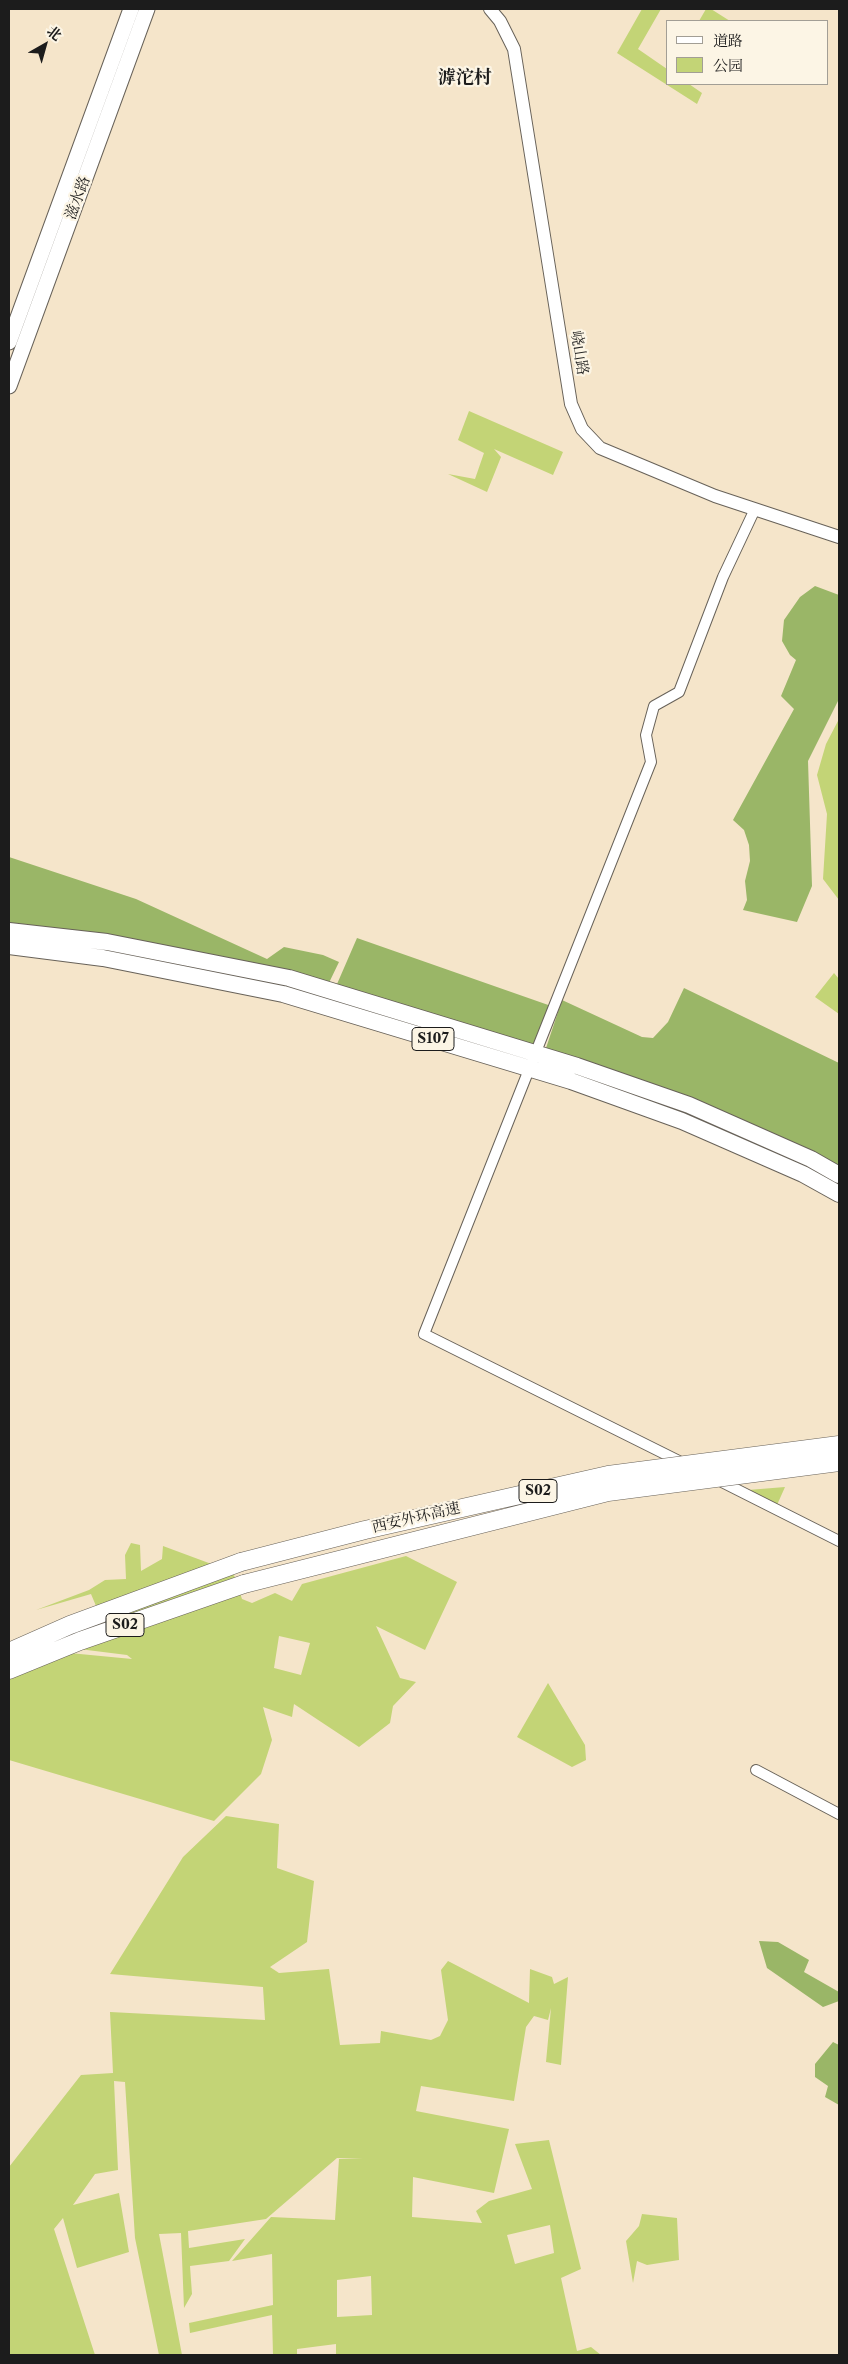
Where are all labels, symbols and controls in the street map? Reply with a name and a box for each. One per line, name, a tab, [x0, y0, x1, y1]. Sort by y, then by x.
north arrow	[20, 20, 70, 70]
legend	[666, 20, 828, 85]
text: 北	[43, 22, 65, 45]
text: 道路	[713, 31, 743, 50]
text: 公园	[713, 56, 743, 75]
district label: 滹沱村	[438, 67, 492, 89]
street label: 滋水路	[62, 174, 94, 222]
street label: 峣山路	[567, 329, 591, 377]
road number: S107	[412, 1028, 454, 1050]
road number: S02	[519, 1480, 557, 1502]
street label: 西安外环高速	[370, 1499, 462, 1537]
road number: S02	[106, 1614, 144, 1636]

